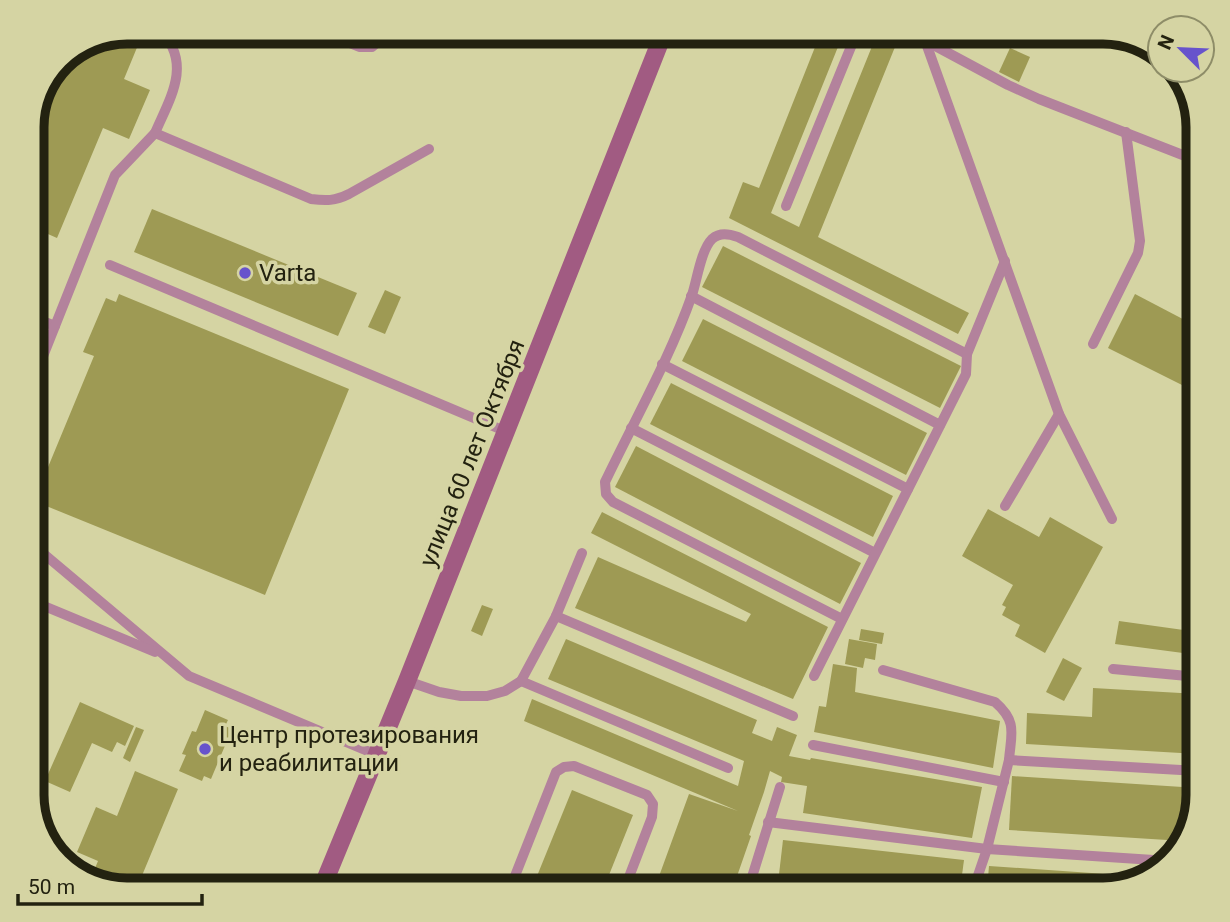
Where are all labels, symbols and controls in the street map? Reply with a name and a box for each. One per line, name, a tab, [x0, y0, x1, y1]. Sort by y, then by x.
north arrow	[1146, 14, 1216, 84]
text: N	[1153, 31, 1179, 53]
place label: Varta	[259, 259, 316, 287]
marker: Varta	[237, 265, 253, 281]
street label: улица 60 лет Октября	[414, 335, 530, 571]
place label: Центр протезирования и реабилитации	[219, 721, 479, 777]
marker: Центр протезирования и реабилитации	[197, 741, 213, 757]
scale bar	[18, 862, 201, 906]
text: 50 m	[28, 875, 75, 899]

